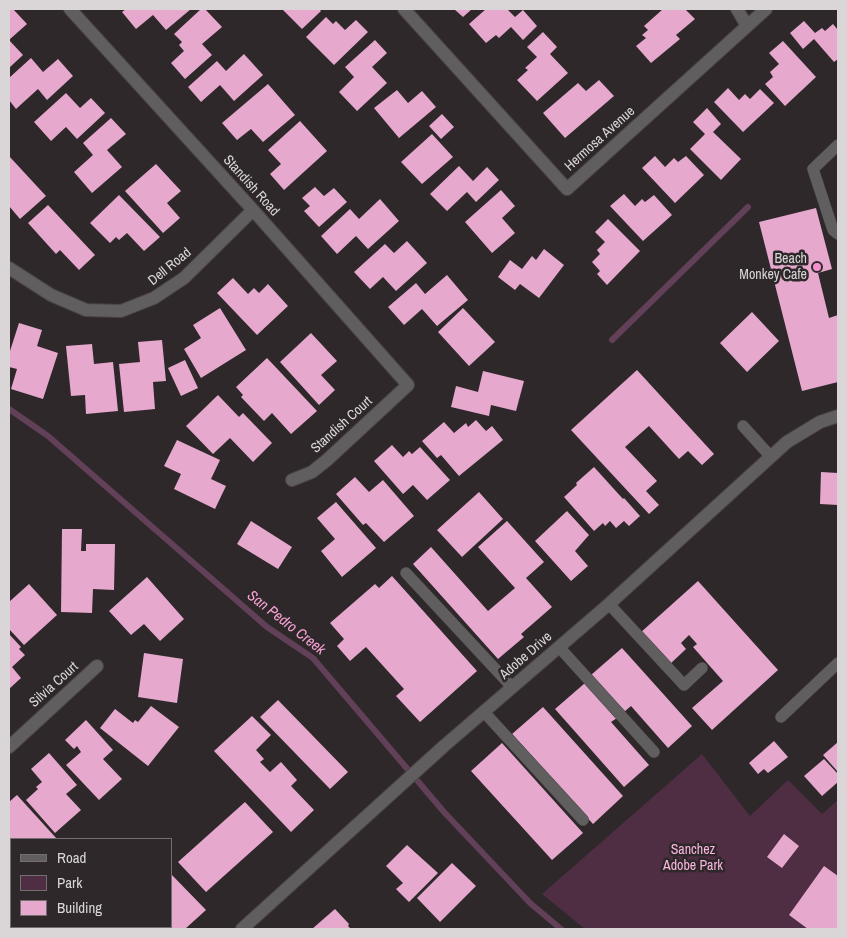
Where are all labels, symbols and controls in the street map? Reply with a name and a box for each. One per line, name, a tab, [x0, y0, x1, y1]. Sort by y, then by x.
street label: Hermosa Avenue	[561, 103, 639, 175]
street label: Standish Road	[219, 152, 283, 220]
street label: Dell Road	[145, 245, 195, 289]
place label: Beach Monkey Cafe	[739, 251, 807, 284]
marker: Beach Monkey Cafe	[811, 261, 823, 273]
street label: Standish Court	[308, 393, 376, 457]
water label: San Pedro Creek	[243, 587, 329, 659]
street label: Adobe Drive	[496, 629, 556, 683]
street label: Silvia Court	[26, 659, 82, 711]
legend	[10, 838, 172, 928]
park label: Sanchez Adobe Park	[663, 842, 723, 874]
text: Road	[57, 847, 86, 868]
text: Park	[57, 872, 82, 893]
text: Building	[57, 897, 102, 918]

